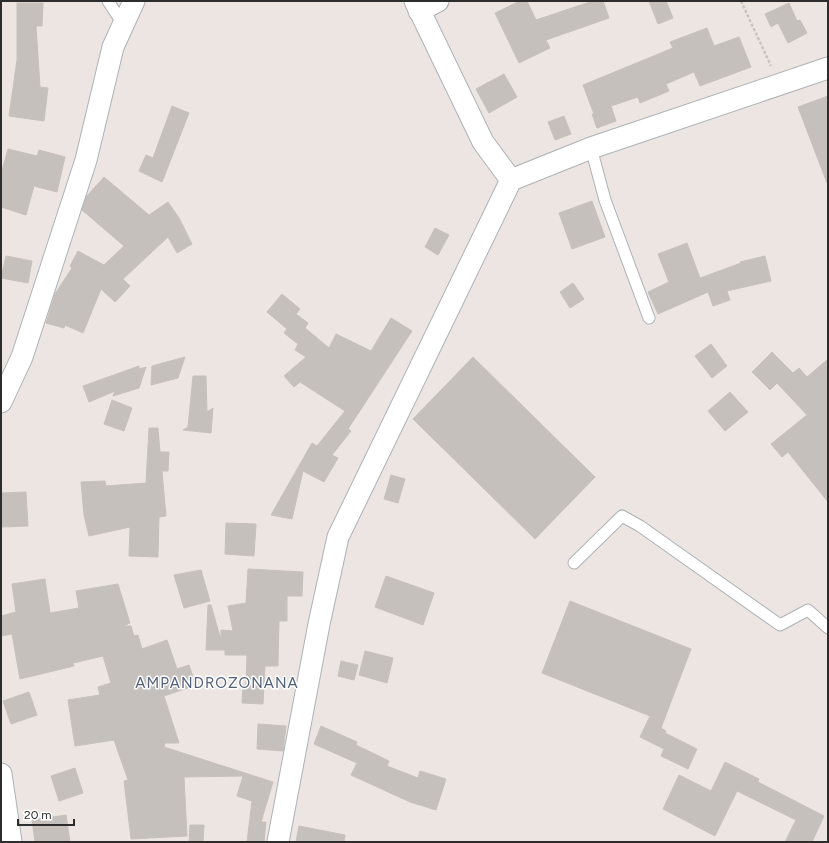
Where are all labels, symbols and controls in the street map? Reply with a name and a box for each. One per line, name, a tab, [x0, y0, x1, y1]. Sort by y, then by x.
district label: AMPANDROZONANA	[135, 674, 299, 692]
scale bar	[18, 801, 74, 827]
text: 20 m	[24, 808, 52, 822]

